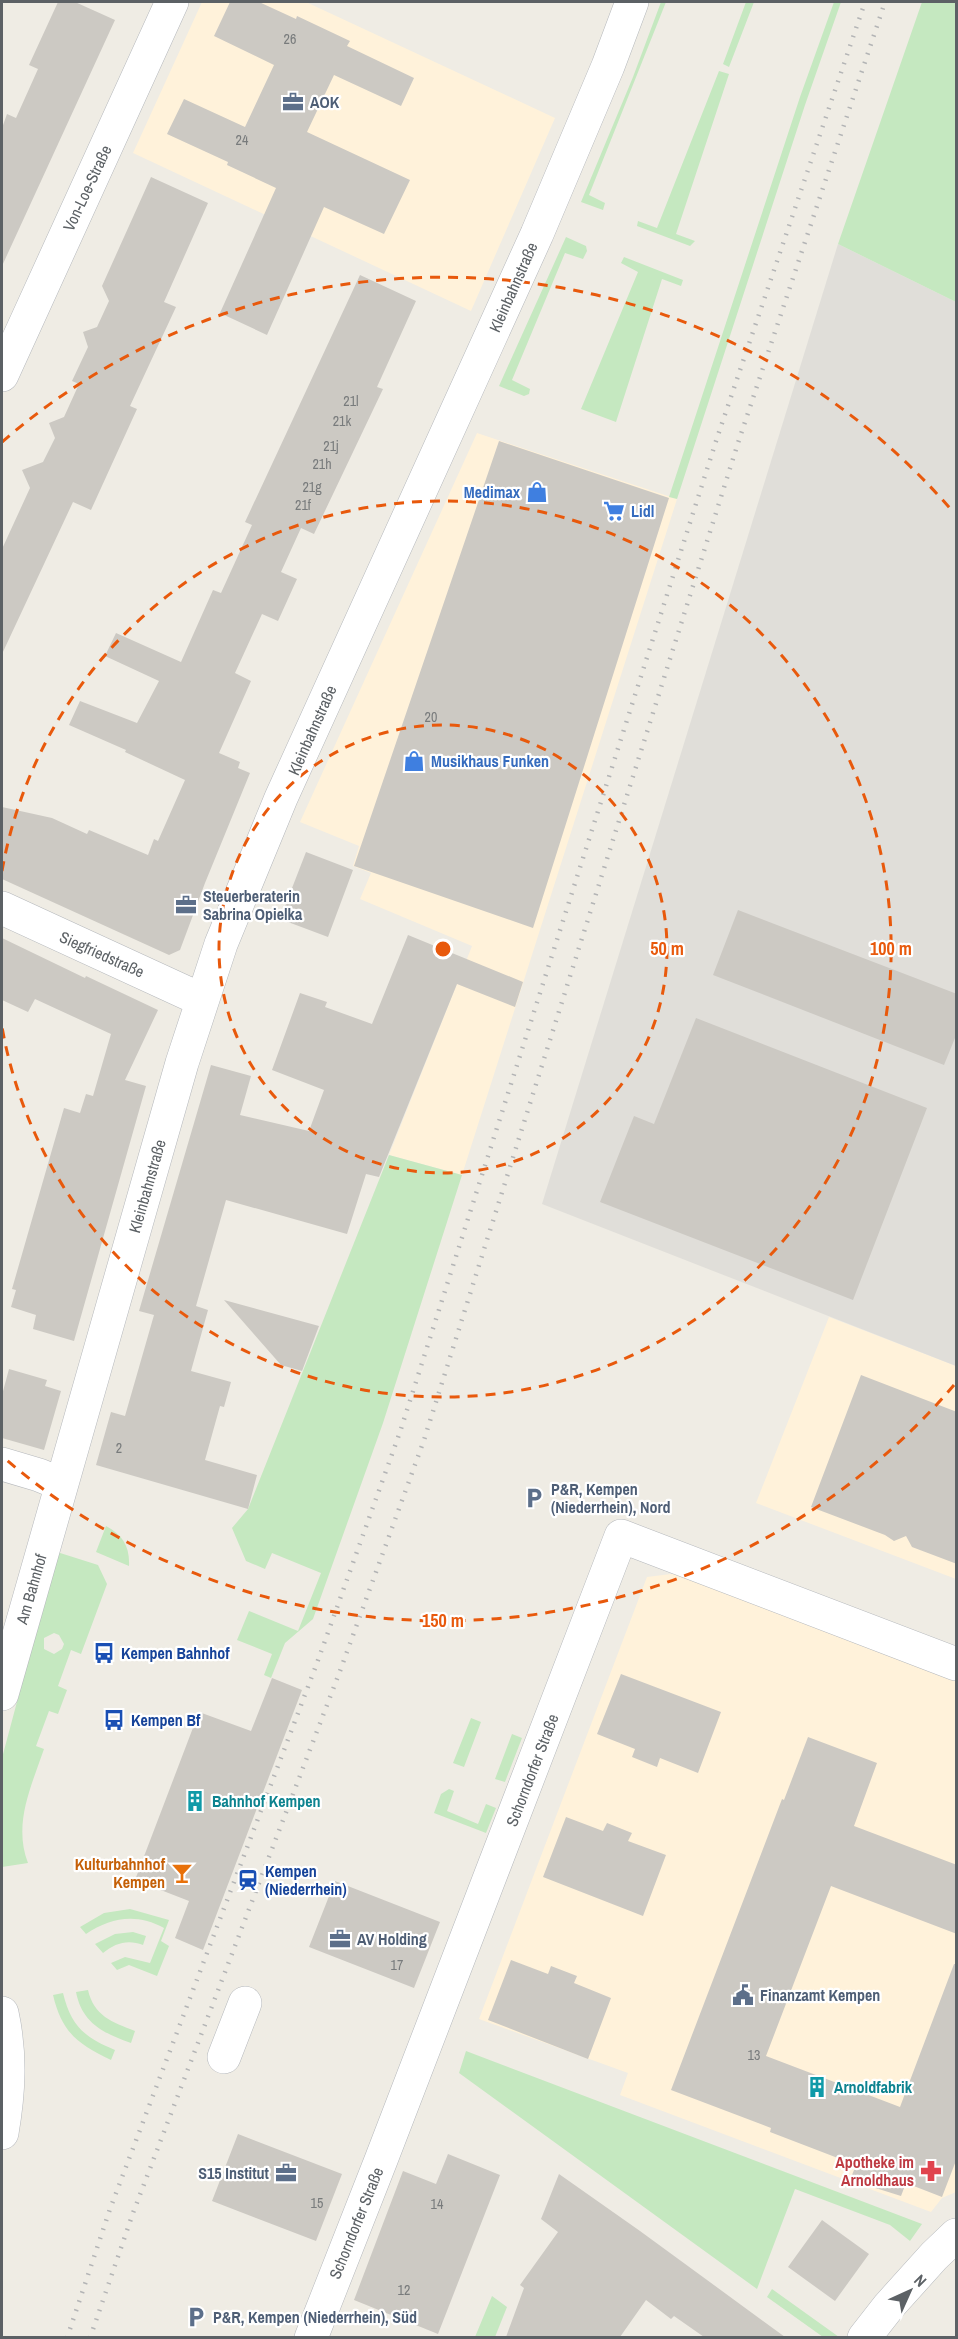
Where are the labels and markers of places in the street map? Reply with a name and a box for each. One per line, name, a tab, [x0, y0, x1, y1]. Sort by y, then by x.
office icon: AOK	[281, 90, 305, 114]
place label: AOK	[310, 91, 340, 113]
shop icon: Medimax	[525, 480, 549, 504]
place label: Medimax	[464, 481, 521, 503]
supermarket icon: Lidl	[602, 499, 626, 523]
place label: Lidl	[631, 500, 654, 522]
shop icon: Musikhaus Funken	[402, 749, 426, 773]
place label: Musikhaus Funken	[431, 750, 549, 772]
place label: Steuerberaterin Sabrina Opielka	[203, 885, 303, 925]
office icon: Steuerberaterin Sabrina Opielka	[174, 893, 198, 917]
centre of rings	[433, 939, 453, 959]
place label: P&R, Kempen (Niederrhein), Nord	[551, 1478, 671, 1518]
parking icon: P&R, Kempen (Niederrhein), Nord	[522, 1486, 546, 1510]
bus stop icon: Kempen Bahnhof	[92, 1641, 116, 1665]
place label: Kempen Bahnhof	[121, 1642, 230, 1664]
bus stop icon: Kempen Bf	[102, 1708, 126, 1732]
place label: Kempen Bf	[131, 1709, 201, 1731]
building icon: Bahnhof Kempen	[183, 1789, 207, 1813]
place label: Bahnhof Kempen	[212, 1790, 321, 1812]
place label: Kulturbahnhof Kempen	[75, 1853, 166, 1893]
place label: Kempen (Niederrhein)	[265, 1860, 347, 1900]
bar icon: Kulturbahnhof Kempen	[170, 1861, 194, 1885]
station icon: Kempen (Niederrhein)	[236, 1868, 260, 1892]
office icon: AV Holding	[328, 1927, 352, 1951]
place label: AV Holding	[357, 1928, 427, 1950]
public building icon: Finanzamt Kempen	[731, 1983, 755, 2007]
place label: Finanzamt Kempen	[760, 1984, 880, 2006]
building icon: Arnoldfabrik	[805, 2075, 829, 2099]
place label: Arnoldfabrik	[834, 2076, 913, 2098]
place label: Apotheke im Arnoldhaus	[835, 2151, 914, 2191]
pharmacy icon: Apotheke im Arnoldhaus	[919, 2159, 943, 2183]
office icon: S15 Institut	[274, 2161, 298, 2185]
place label: S15 Institut	[198, 2162, 270, 2184]
parking icon: P&R, Kempen (Niederrhein), Süd	[184, 2305, 208, 2329]
place label: P&R, Kempen (Niederrhein), Süd	[213, 2306, 417, 2328]

